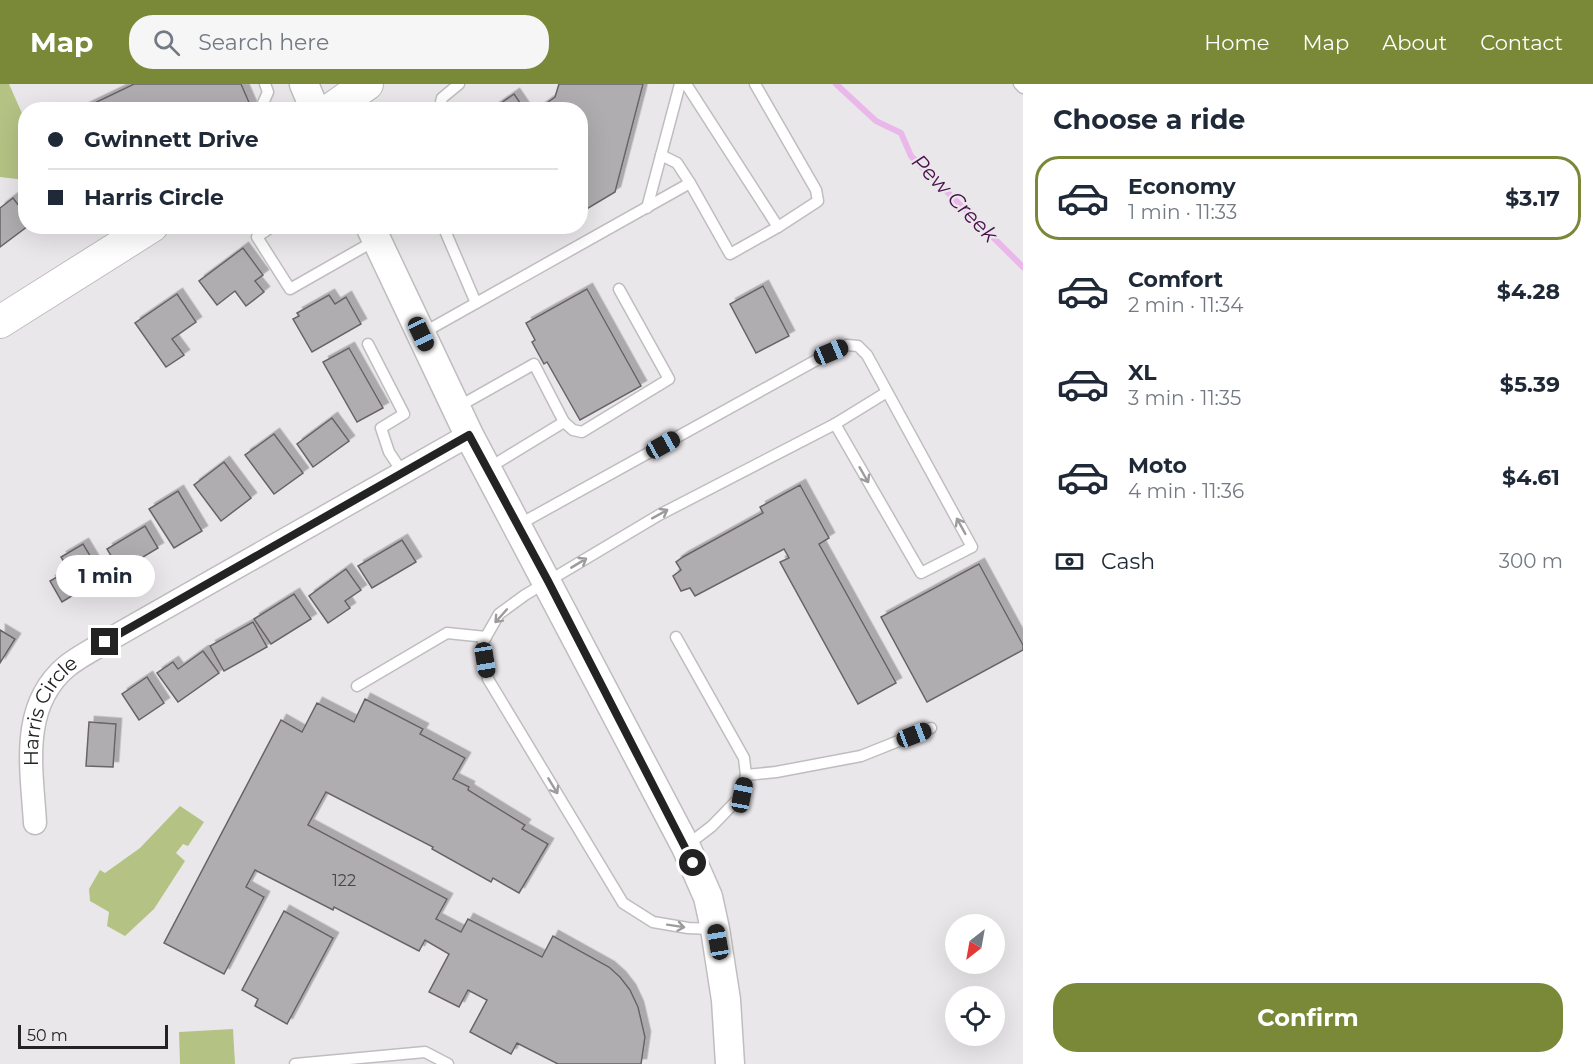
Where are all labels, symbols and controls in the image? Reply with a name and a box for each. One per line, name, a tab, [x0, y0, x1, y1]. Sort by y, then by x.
search box	[129, 15, 549, 69]
text: Map	[30, 25, 93, 59]
icon: search	[150, 26, 183, 59]
text: Search here	[198, 29, 329, 56]
text: Home	[1204, 30, 1269, 55]
text: Map	[1302, 30, 1349, 55]
text: About	[1382, 30, 1447, 55]
text: Contact	[1480, 30, 1563, 55]
text: Choose a ride	[1053, 103, 1245, 136]
text: Gwinnett Drive	[84, 126, 259, 153]
water label: Pew Creek	[907, 149, 1004, 248]
icon: car	[1056, 171, 1110, 225]
text: Economy	[1128, 173, 1236, 200]
text: Harris Circle	[84, 184, 224, 211]
text: $3.17	[1505, 185, 1560, 212]
text: 1 min · 11:33	[1128, 200, 1237, 224]
icon: car	[1056, 264, 1110, 318]
text: Comfort	[1128, 266, 1223, 293]
text: $4.28	[1497, 278, 1560, 305]
text: 2 min · 11:34	[1128, 293, 1243, 317]
car	[405, 314, 437, 354]
car	[811, 337, 851, 367]
icon: car	[1056, 357, 1110, 411]
text: XL	[1128, 359, 1157, 386]
text: $5.39	[1500, 371, 1560, 398]
text: 3 min · 11:35	[1128, 386, 1241, 410]
car	[643, 428, 683, 462]
icon: car	[1056, 450, 1110, 504]
text: Moto	[1128, 452, 1187, 479]
text: $4.61	[1502, 464, 1560, 491]
one-way arrow	[858, 466, 870, 483]
text: 4 min · 11:36	[1128, 479, 1244, 503]
one-way arrow	[651, 508, 668, 520]
one-way arrow	[955, 518, 967, 535]
icon: cash	[1053, 545, 1086, 578]
text: Cash	[1101, 548, 1155, 575]
text: 300 m	[1499, 549, 1563, 573]
callout: 1 min	[56, 555, 154, 597]
one-way arrow	[570, 556, 587, 568]
text: 1 min	[78, 564, 133, 588]
one-way arrow	[494, 607, 508, 623]
route end	[91, 628, 118, 655]
car	[473, 641, 497, 679]
street label: Harris Circle	[19, 651, 82, 766]
car	[894, 720, 934, 750]
car	[730, 776, 754, 814]
one-way arrow	[547, 777, 559, 794]
route start	[679, 849, 706, 876]
house number: 122	[332, 871, 356, 890]
north arrow	[945, 914, 1005, 974]
map controls	[945, 914, 1005, 1046]
one-way arrow	[665, 920, 685, 931]
car	[706, 923, 730, 961]
button: Confirm	[1053, 983, 1563, 1052]
button: locate	[945, 986, 1005, 1046]
scale bar	[18, 1022, 168, 1050]
text: 50 m	[27, 1026, 68, 1045]

